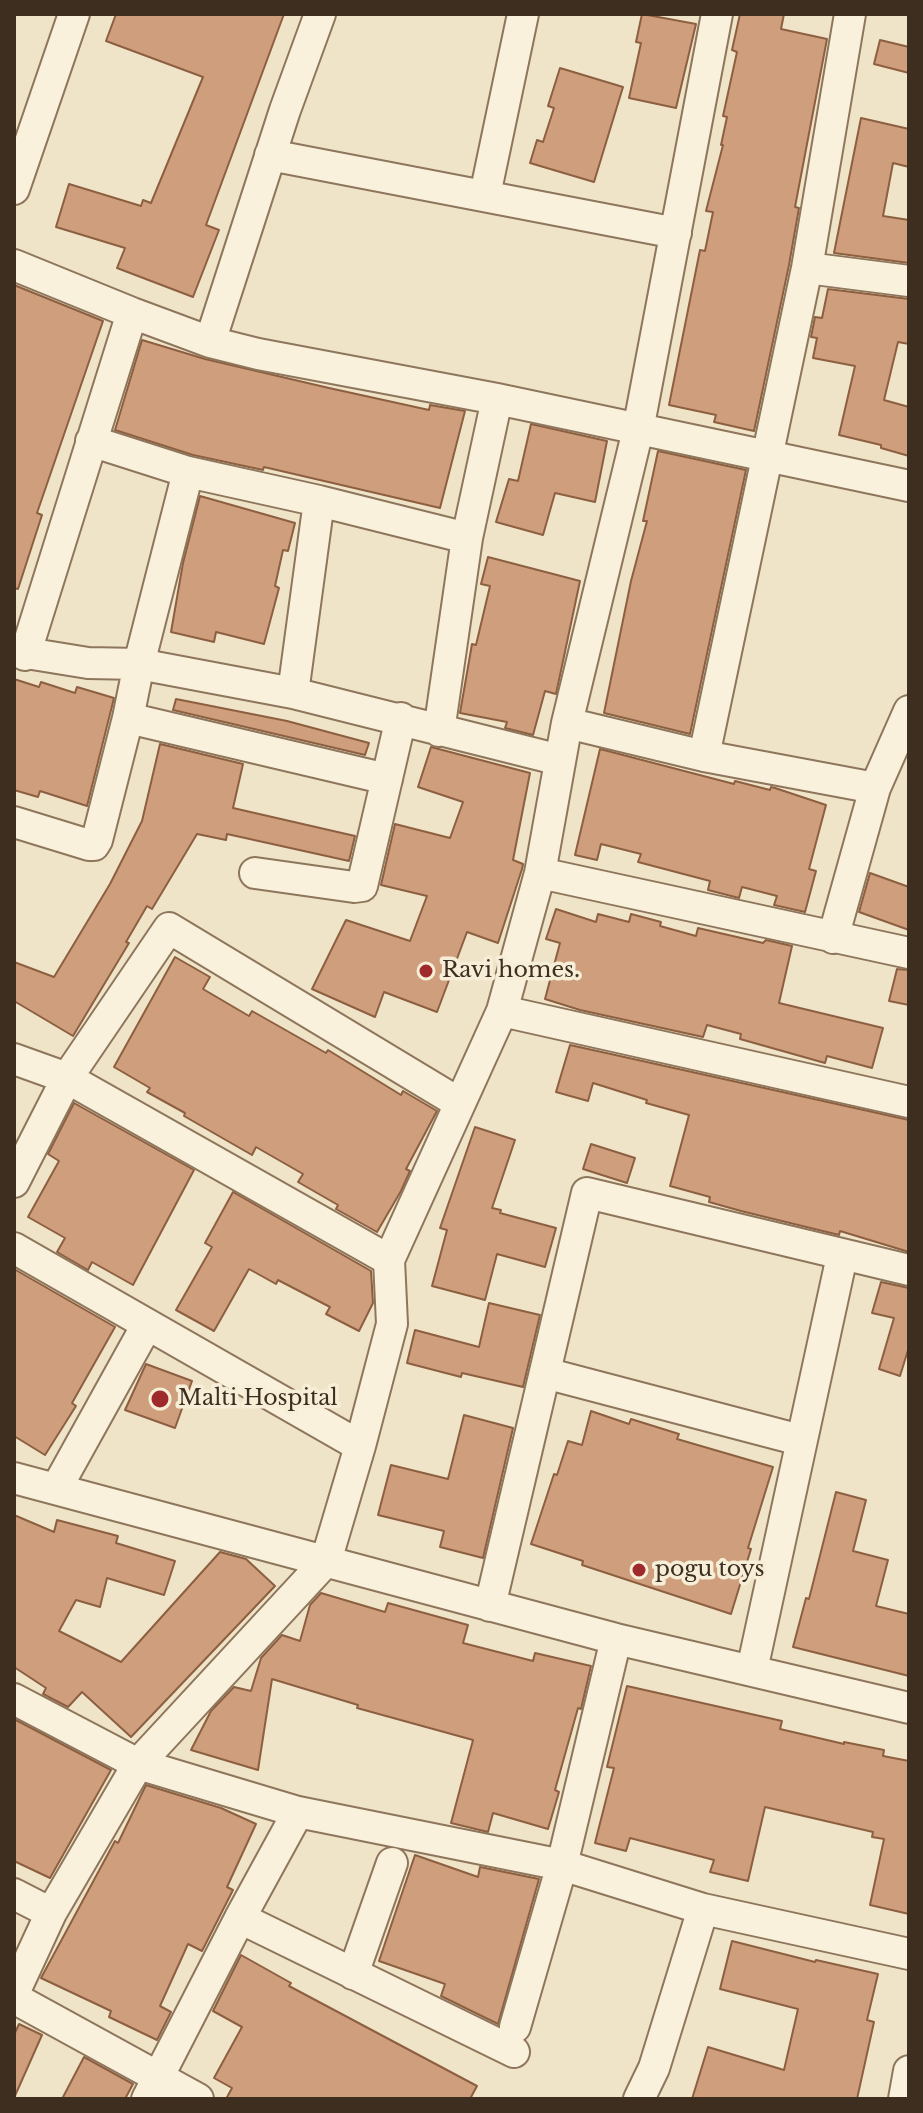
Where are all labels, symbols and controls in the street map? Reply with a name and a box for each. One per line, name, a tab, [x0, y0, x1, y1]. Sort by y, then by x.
place label: Ravi homes.	[442, 958, 580, 984]
marker: Ravi homes.	[417, 962, 435, 980]
place label: Malti Hospital	[178, 1386, 338, 1412]
marker: Malti Hospital	[149, 1388, 171, 1410]
place label: pogu toys	[655, 1557, 765, 1583]
marker: pogu toys	[630, 1561, 648, 1579]

